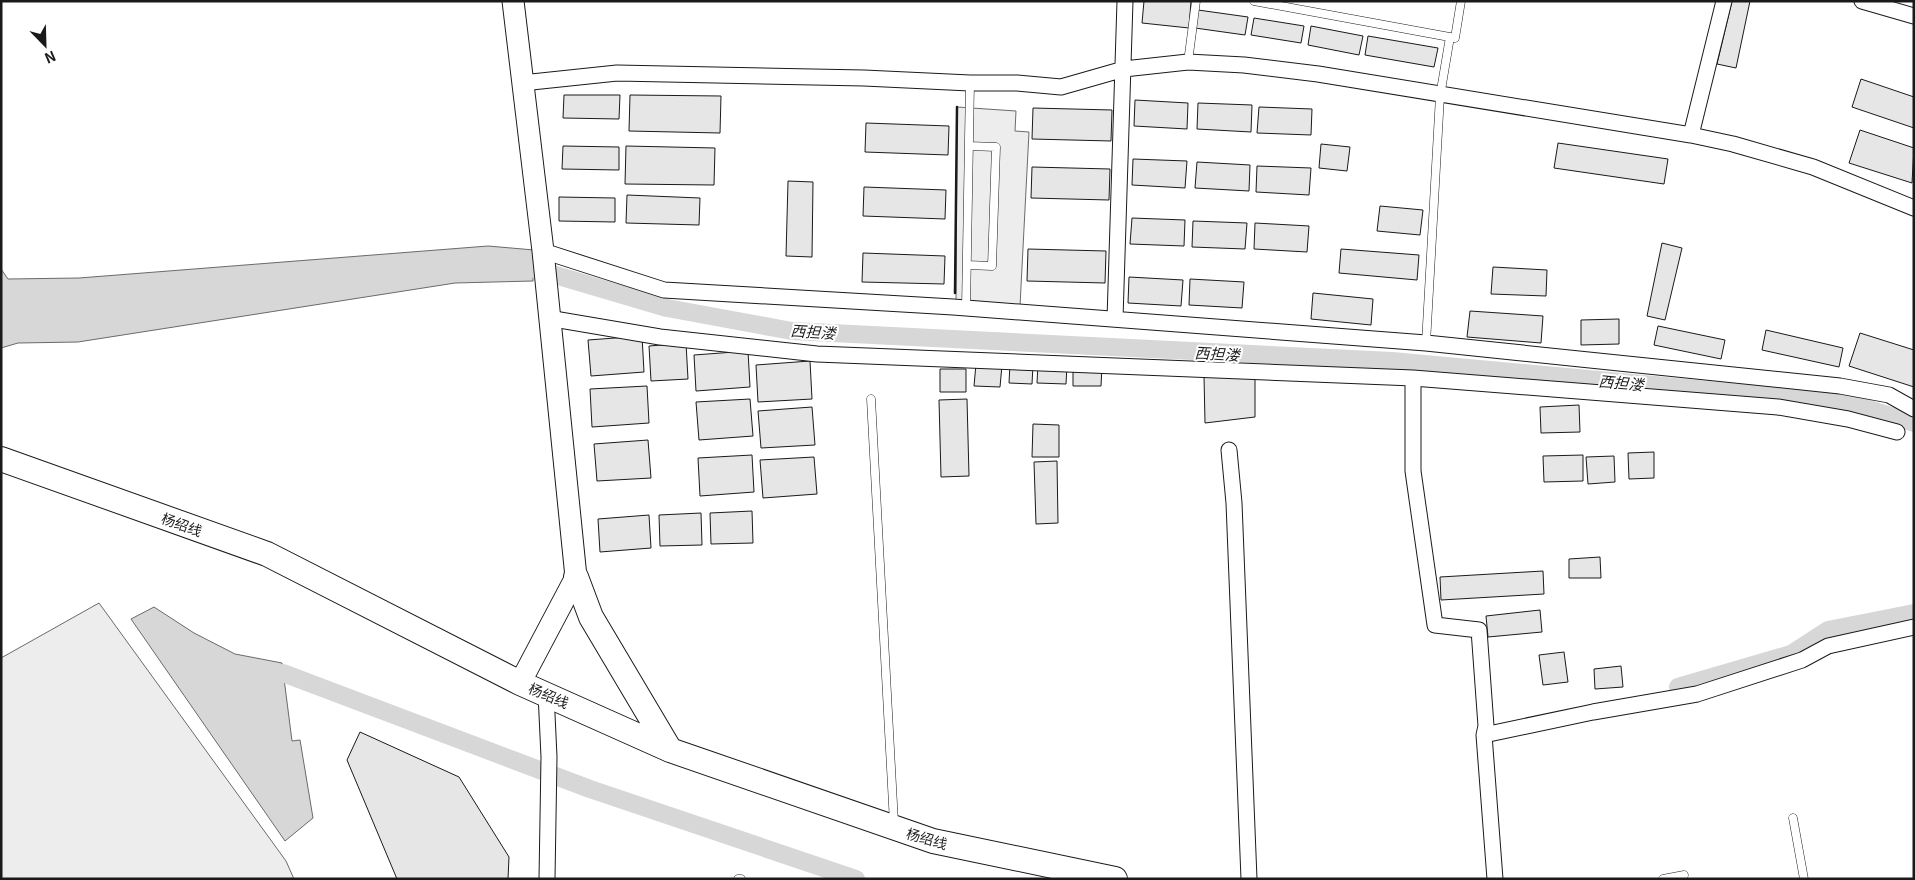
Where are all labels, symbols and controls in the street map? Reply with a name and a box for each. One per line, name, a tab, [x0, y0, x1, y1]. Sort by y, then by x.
north arrow	[20, 20, 70, 70]
text: N	[42, 47, 59, 69]
water label: 西担溇	[790, 319, 838, 343]
water label: 西担溇	[1194, 341, 1242, 365]
water label: 西担溇	[1598, 370, 1646, 395]
street label: 杨绍线	[159, 507, 205, 541]
street label: 杨绍线	[526, 678, 572, 712]
street label: 杨绍线	[904, 823, 950, 853]

